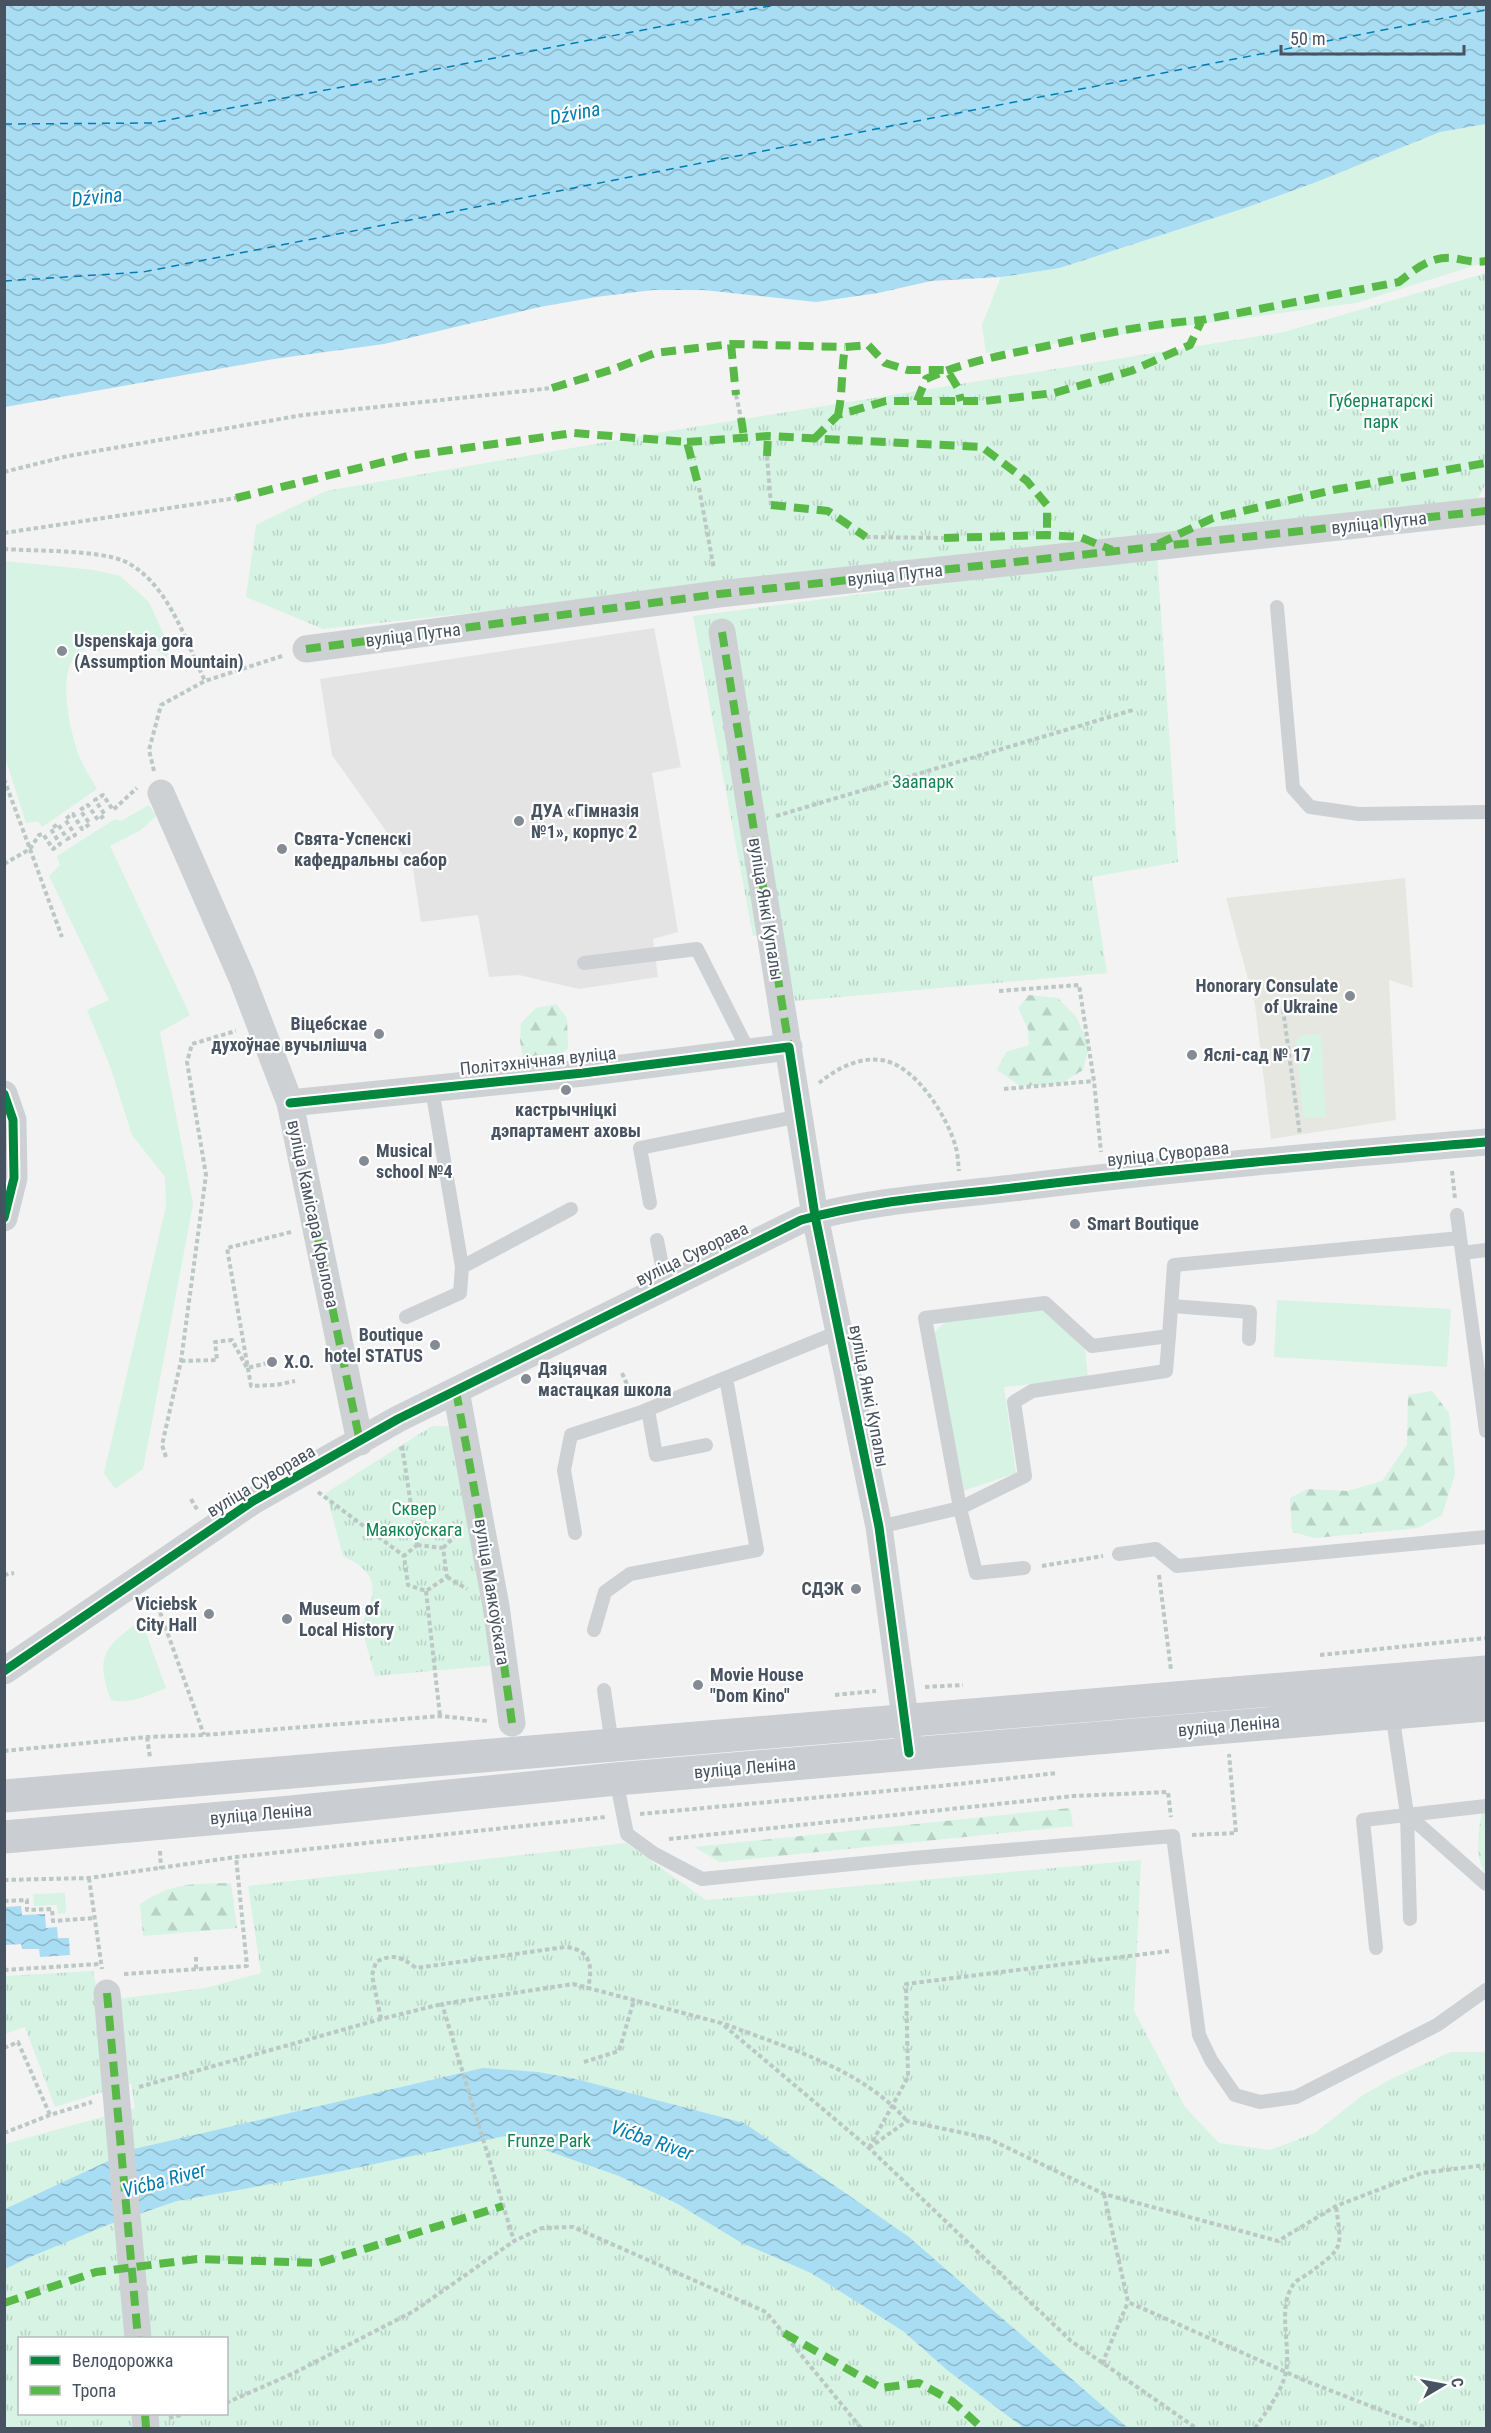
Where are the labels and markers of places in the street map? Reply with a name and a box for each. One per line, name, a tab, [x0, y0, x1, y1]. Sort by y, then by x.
place label: Uspenskaja gora (Assumption Mountain)	[74, 630, 244, 673]
marker: Uspenskaja gora (Assumption Mountain)	[55, 644, 69, 658]
place label: ДУА «Гімназія №1», корпус 2	[531, 800, 639, 842]
marker: ДУА «Гімназія №1», корпус 2	[512, 814, 526, 828]
place label: Свята-Успенскі кафедральны сабор	[294, 828, 447, 870]
marker: Свята-Успенскі кафедральны сабор	[275, 842, 289, 856]
place label: Honorary Consulate of Ukraine	[1195, 975, 1338, 1017]
marker: Honorary Consulate of Ukraine	[1343, 989, 1357, 1003]
place label: Віцебскае духоўнае вучылішча	[211, 1013, 367, 1055]
marker: Віцебскае духоўнае вучылішча	[372, 1027, 386, 1041]
place label: Яслі-сад № 17	[1203, 1044, 1311, 1065]
marker: Яслі-сад № 17	[1185, 1048, 1199, 1062]
marker: кастрычніцкі дэпартамент аховы	[559, 1083, 573, 1097]
place label: кастрычніцкі дэпартамент аховы	[491, 1099, 641, 1141]
place label: Musical school №4	[376, 1140, 453, 1182]
marker: Musical school №4	[357, 1154, 371, 1168]
place label: Smart Boutique	[1087, 1213, 1199, 1234]
marker: Smart Boutique	[1068, 1217, 1082, 1231]
place label: Boutique hotel STATUS	[324, 1324, 423, 1366]
marker: Boutique hotel STATUS	[428, 1338, 442, 1352]
place label: X.O.	[284, 1351, 314, 1372]
marker: X.O.	[265, 1355, 279, 1369]
place label: Дзіцячая мастацкая школа	[538, 1358, 671, 1400]
marker: Дзіцячая мастацкая школа	[519, 1372, 533, 1386]
place label: СДЭК	[802, 1578, 845, 1599]
marker: СДЭК	[849, 1582, 863, 1596]
place label: Viciebsk City Hall	[135, 1593, 197, 1635]
place label: Museum of Local History	[299, 1598, 394, 1640]
marker: Viciebsk City Hall	[202, 1607, 216, 1621]
marker: Museum of Local History	[280, 1612, 294, 1626]
place label: Movie House "Dom Kino"	[710, 1664, 804, 1706]
marker: Movie House "Dom Kino"	[691, 1678, 705, 1692]

